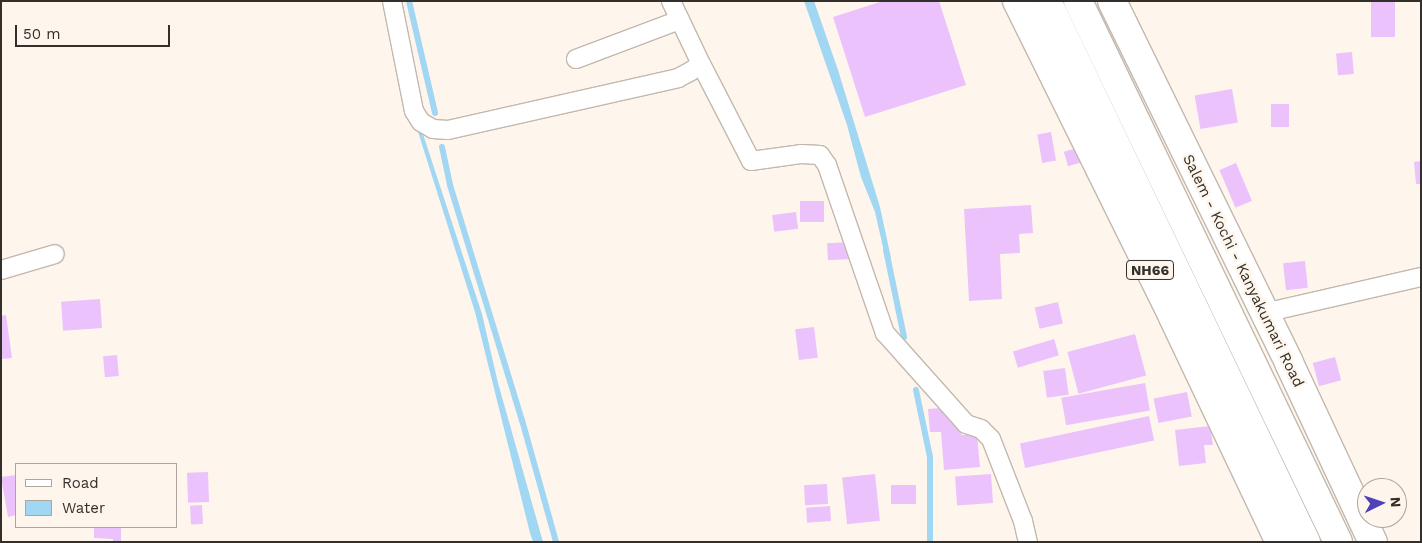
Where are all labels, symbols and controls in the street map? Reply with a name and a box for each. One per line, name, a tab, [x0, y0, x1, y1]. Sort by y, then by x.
scale bar	[18, 15, 172, 47]
text: 50 m	[23, 25, 60, 43]
street label: Salem - Kochi - Kanyakumari Road	[1179, 152, 1307, 390]
road number: NH66	[1125, 258, 1175, 282]
legend	[15, 463, 178, 528]
text: Road	[62, 474, 99, 492]
north arrow	[1357, 478, 1407, 528]
text: N	[1388, 496, 1404, 508]
text: Water	[62, 499, 105, 517]

